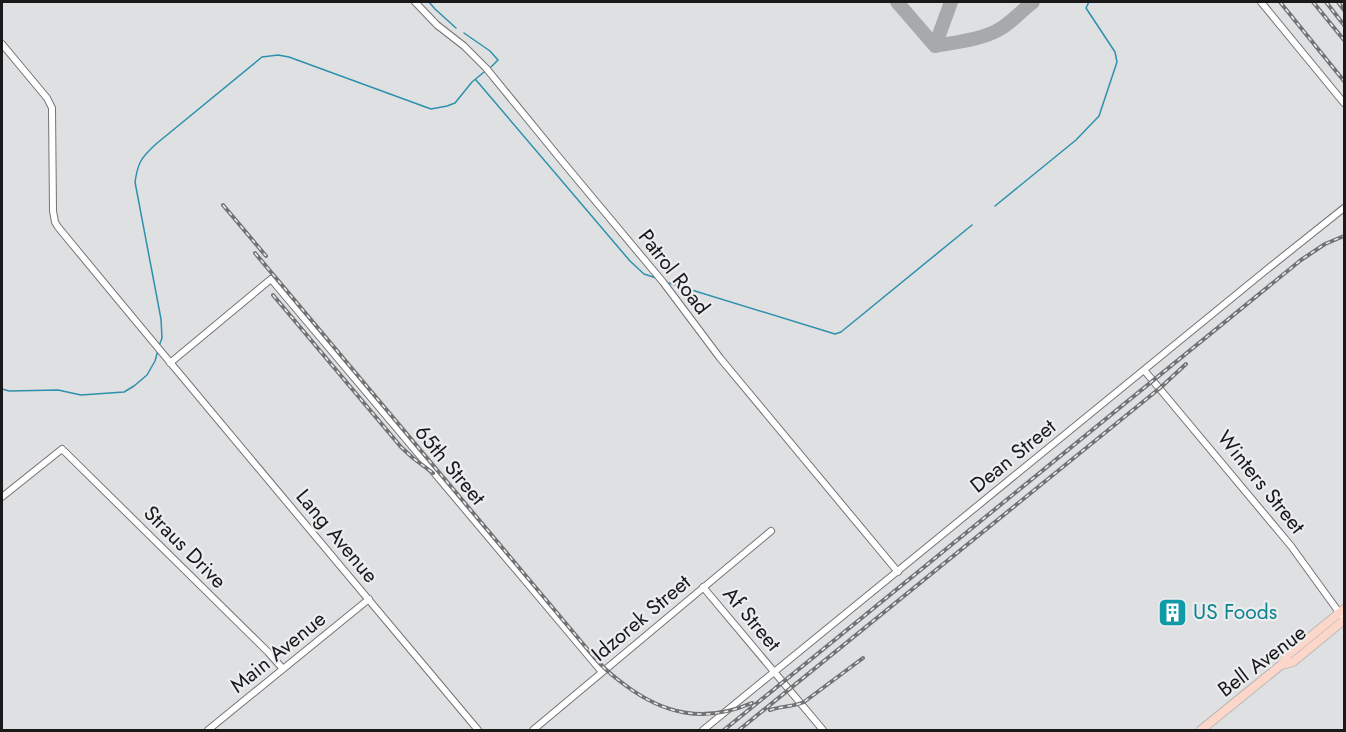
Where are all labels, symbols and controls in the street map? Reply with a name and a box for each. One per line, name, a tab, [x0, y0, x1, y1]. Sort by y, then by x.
street label: Patrol Road	[631, 223, 717, 321]
street label: Dean Street	[964, 412, 1062, 500]
street label: 65th Street	[408, 418, 492, 512]
street label: Winters Street	[1210, 424, 1312, 540]
street label: Lang Avenue	[289, 483, 385, 590]
street label: Straus Drive	[137, 499, 233, 595]
street label: Idzorek Street	[585, 568, 697, 668]
street label: Af Street	[716, 580, 788, 658]
building icon: US Foods	[1156, 596, 1188, 628]
place label: US Foods	[1193, 597, 1277, 627]
street label: Main Avenue	[224, 604, 332, 700]
street label: Bell Avenue	[1211, 618, 1313, 704]

